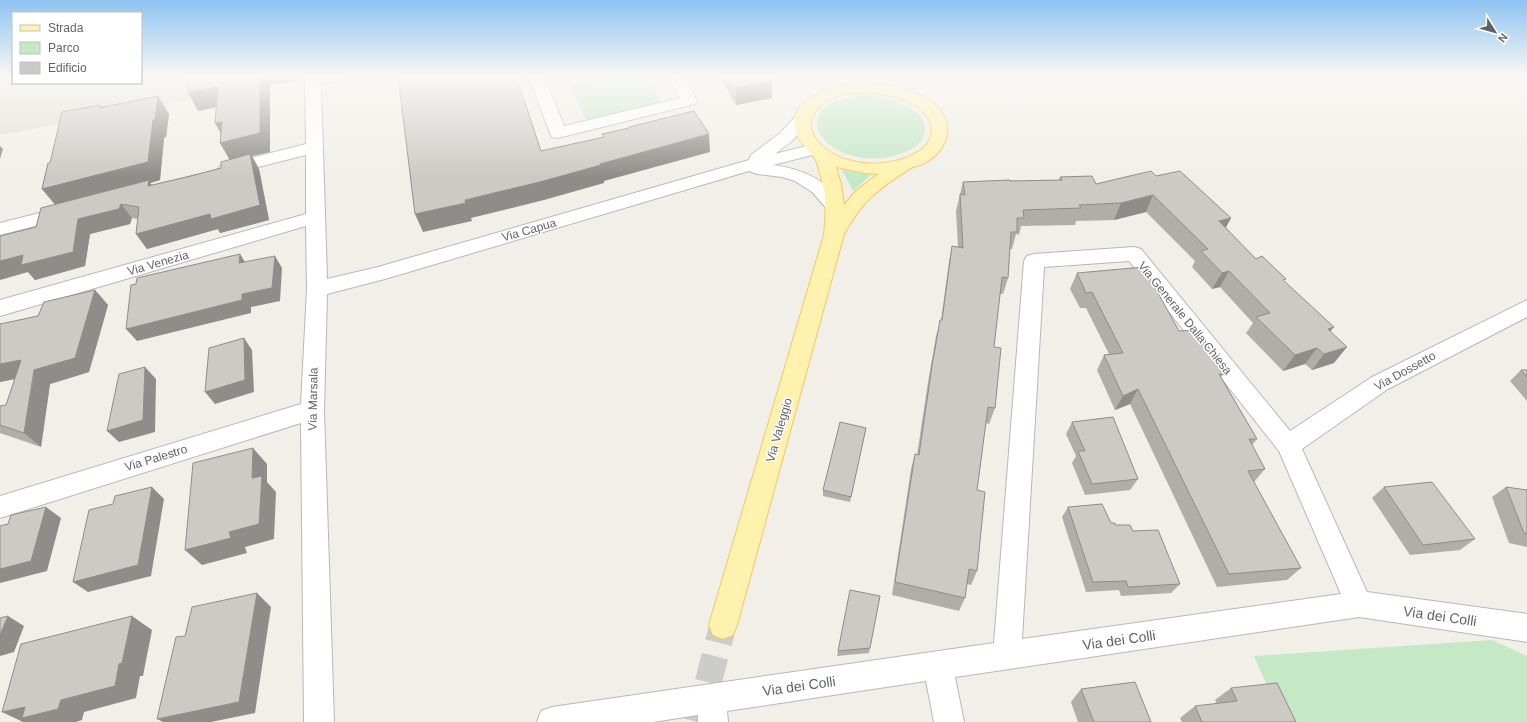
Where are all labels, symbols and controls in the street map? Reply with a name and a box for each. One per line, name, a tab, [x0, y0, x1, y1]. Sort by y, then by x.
legend	[12, 12, 142, 84]
north arrow	[1475, 12, 1515, 52]
text: Strada	[48, 21, 84, 35]
text: N	[1496, 31, 1510, 45]
text: Parco	[48, 41, 80, 55]
text: Edificio	[48, 61, 87, 75]
street label: Via Capua	[500, 215, 558, 244]
street label: Via Venezia	[126, 247, 191, 278]
street label: Via Generale Dalla Chiesa	[1135, 259, 1235, 378]
street label: Via Dossetto	[1372, 348, 1438, 394]
street label: Via Marsala	[305, 367, 321, 431]
street label: Via Valeggio	[763, 396, 795, 464]
street label: Via Palestro	[123, 442, 189, 474]
street label: Via dei Colli	[1402, 603, 1478, 629]
street label: Via dei Colli	[1081, 627, 1157, 653]
street label: Via dei Colli	[761, 673, 837, 699]

